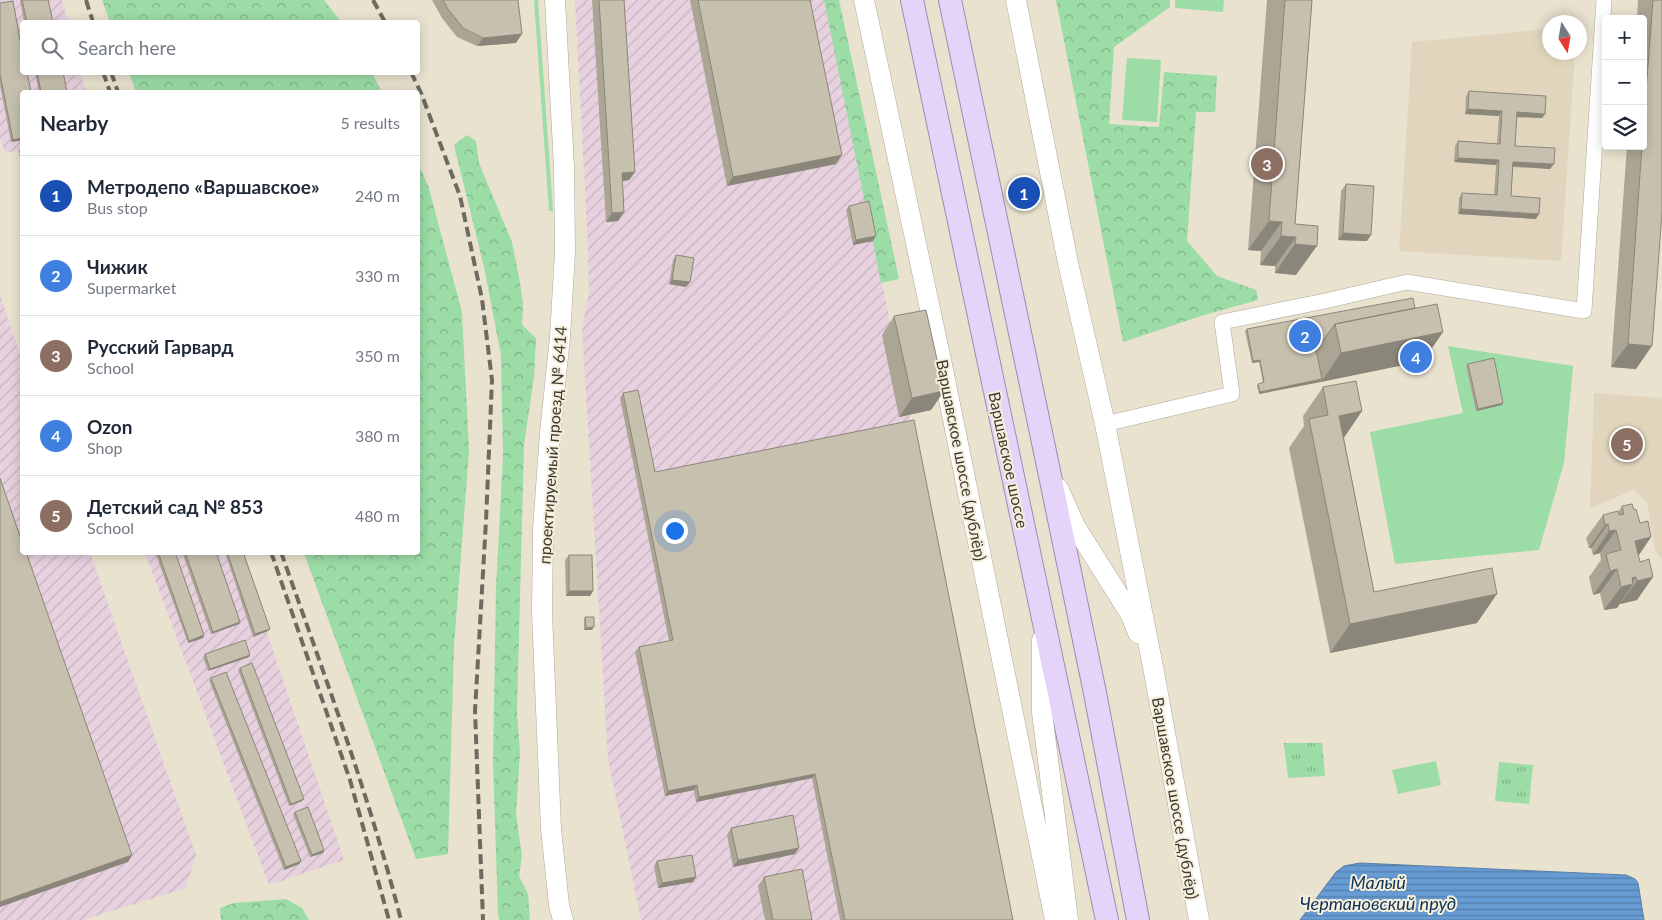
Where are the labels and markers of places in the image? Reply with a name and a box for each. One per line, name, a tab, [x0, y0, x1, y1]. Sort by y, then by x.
pin: 3	[1251, 145, 1283, 183]
pin: 1	[1008, 174, 1040, 212]
pin: 2	[1289, 317, 1321, 355]
pin: 4	[1400, 338, 1432, 376]
pin: 5	[1611, 425, 1643, 463]

